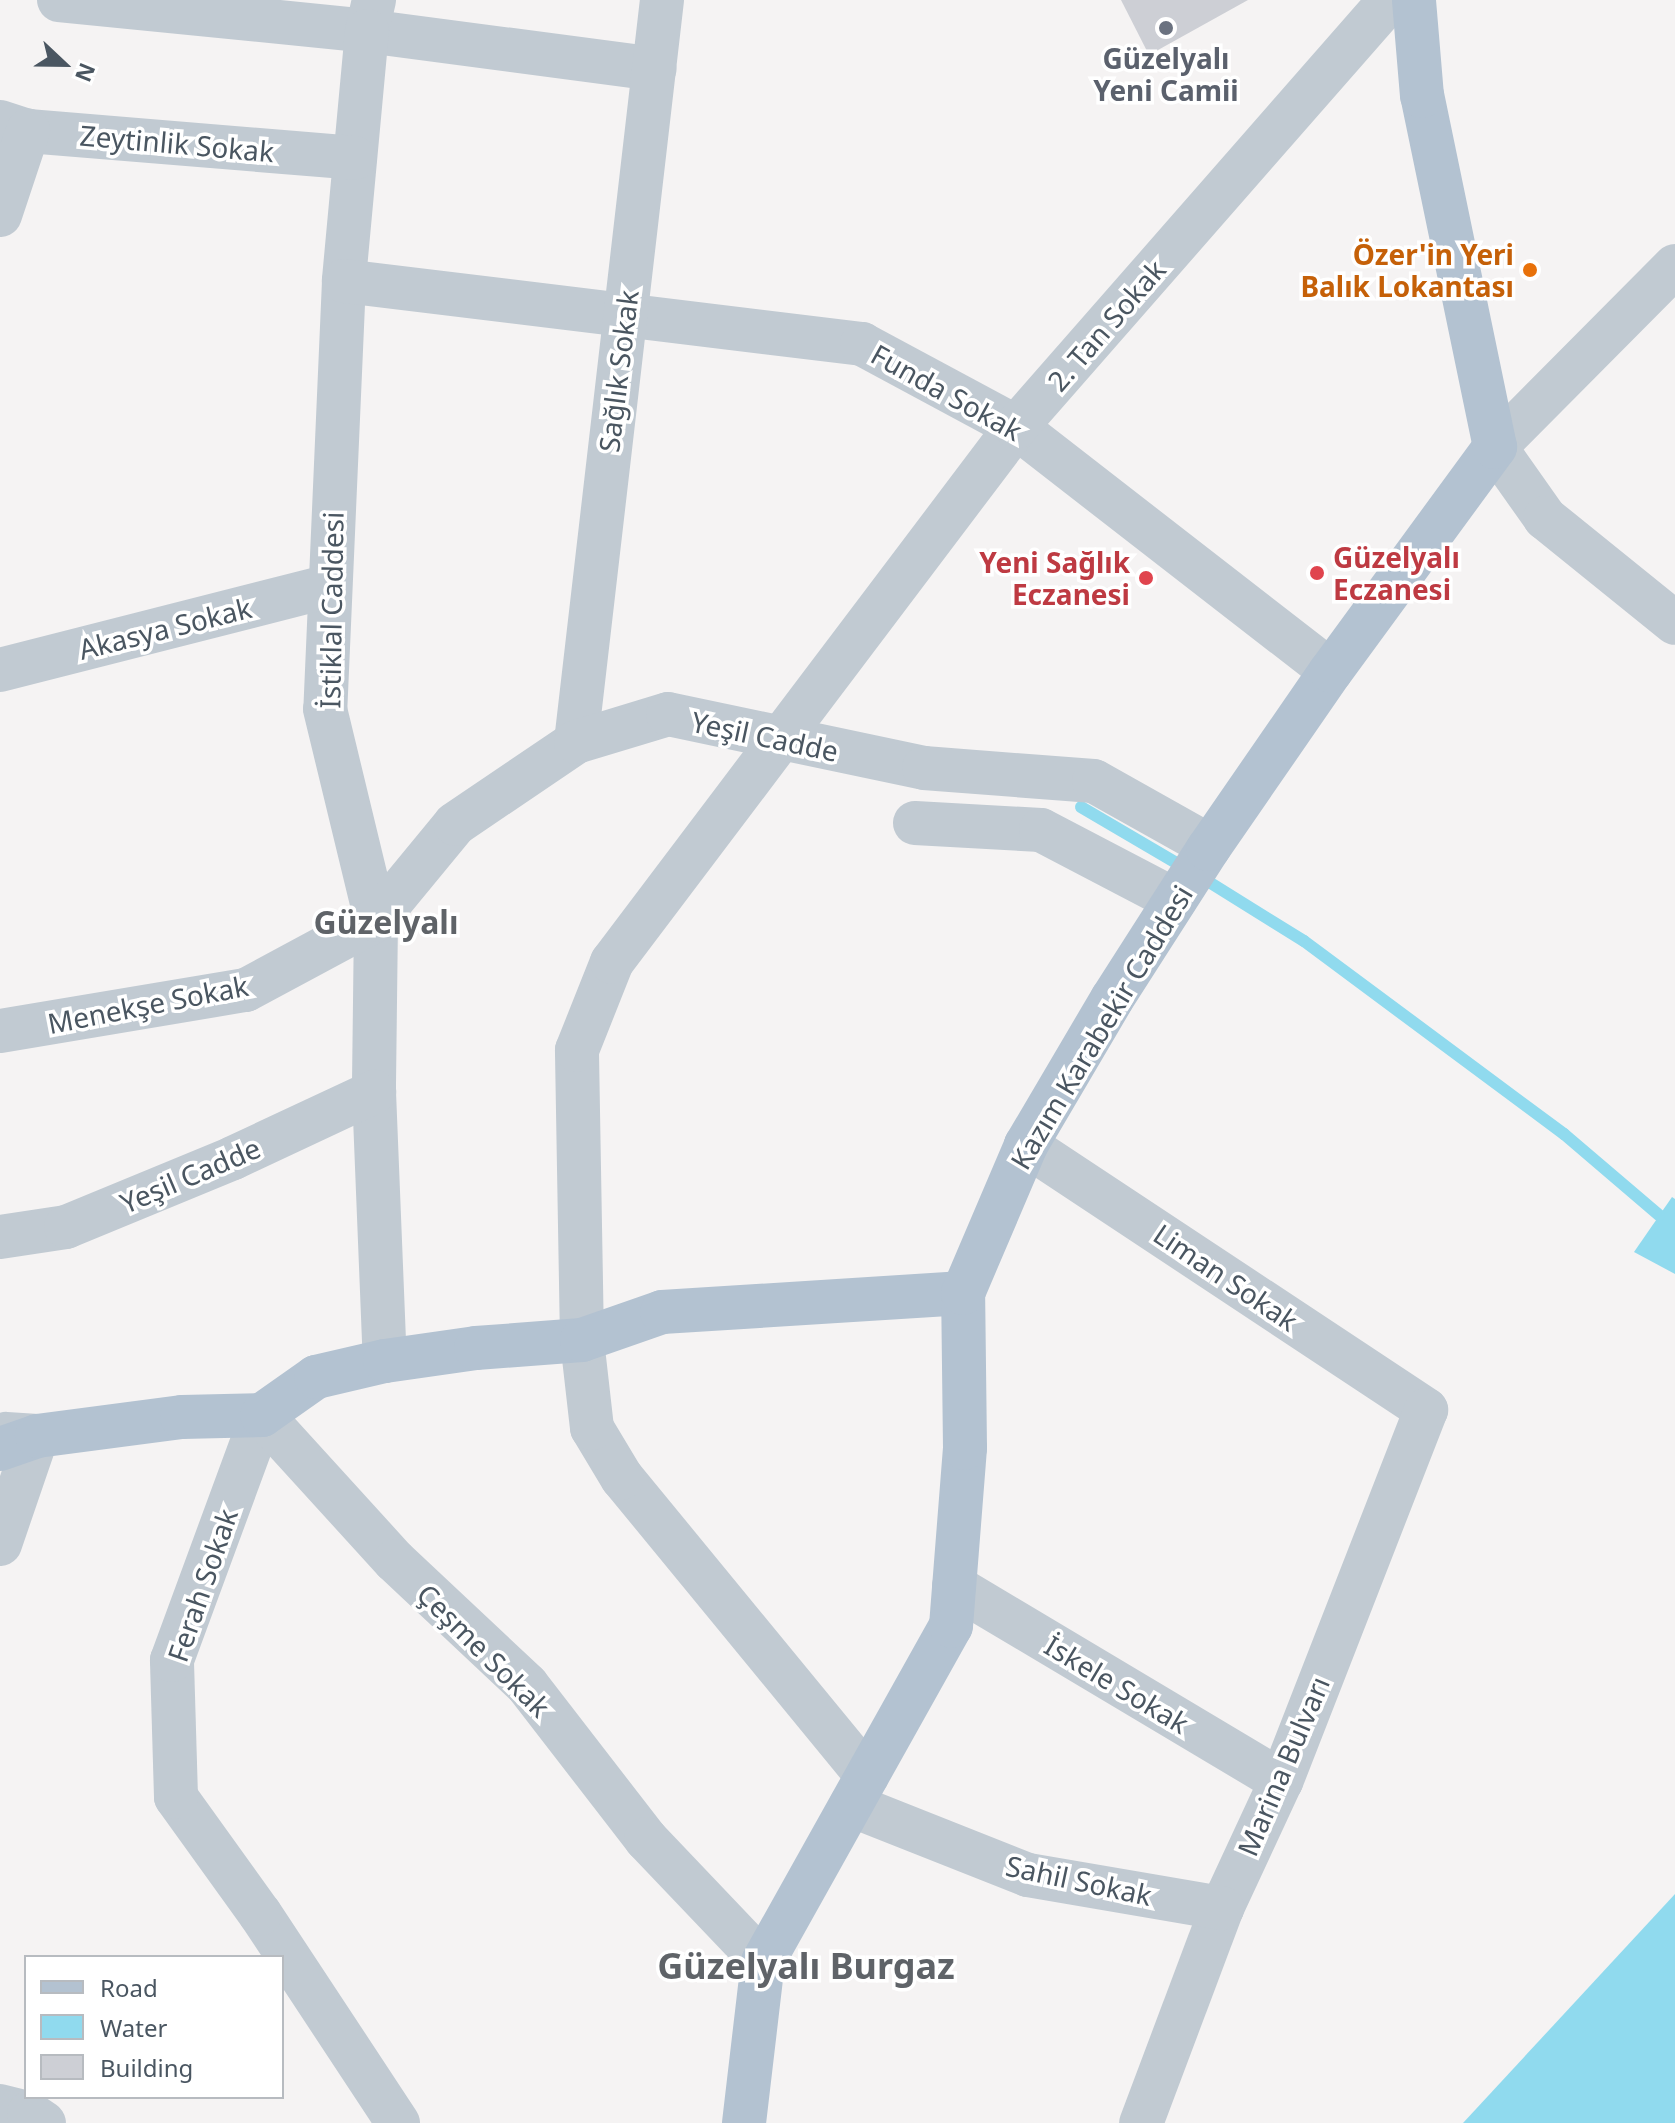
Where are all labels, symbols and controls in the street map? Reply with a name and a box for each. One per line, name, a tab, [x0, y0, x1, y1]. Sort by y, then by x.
marker: Güzelyalı Yeni Camii	[1157, 19, 1175, 37]
north arrow	[24, 24, 104, 104]
place label: Güzelyalı Yeni Camii	[1093, 41, 1239, 107]
text: N	[69, 59, 104, 87]
street label: Zeytinlik Sokak	[79, 118, 275, 168]
place label: Özer'in Yeri Balık Lokantası	[1300, 237, 1514, 303]
street label: 2. Tan Sokak	[1040, 253, 1172, 397]
marker: Özer'in Yeri Balık Lokantası	[1521, 261, 1539, 279]
street label: Sağlık Sokak	[591, 288, 645, 454]
street label: Funda Sokak	[866, 337, 1028, 447]
street label: İstiklal Caddesi	[312, 511, 350, 709]
place label: Güzelyalı Eczanesi	[1333, 540, 1460, 606]
place label: Yeni Sağlık Eczanesi	[979, 545, 1130, 611]
marker: Güzelyalı Eczanesi	[1308, 564, 1326, 582]
marker: Yeni Sağlık Eczanesi	[1137, 569, 1155, 587]
street label: Akasya Sokak	[75, 590, 255, 666]
street label: Yeşil Cadde	[689, 704, 841, 768]
street label: Kazım Karabekir Caddesi	[1003, 879, 1199, 1175]
district label: Güzelyalı	[314, 903, 458, 941]
street label: Menekşe Sokak	[45, 968, 251, 1040]
street label: Yeşil Cadde	[115, 1130, 265, 1220]
street label: Liman Sokak	[1148, 1217, 1304, 1337]
street label: Ferah Sokak	[160, 1504, 244, 1666]
street label: Çeşme Sokak	[411, 1577, 557, 1723]
street label: İskele Sokak	[1039, 1628, 1195, 1740]
street label: Marina Bulvarı	[1230, 1671, 1336, 1861]
street label: Sahil Sokak	[1003, 1848, 1155, 1912]
district label: Güzelyalı Burgaz	[657, 1944, 955, 1988]
legend	[24, 1955, 284, 2099]
text: Road	[100, 1971, 158, 2004]
text: Water	[100, 2011, 167, 2044]
text: Building	[100, 2051, 193, 2084]

